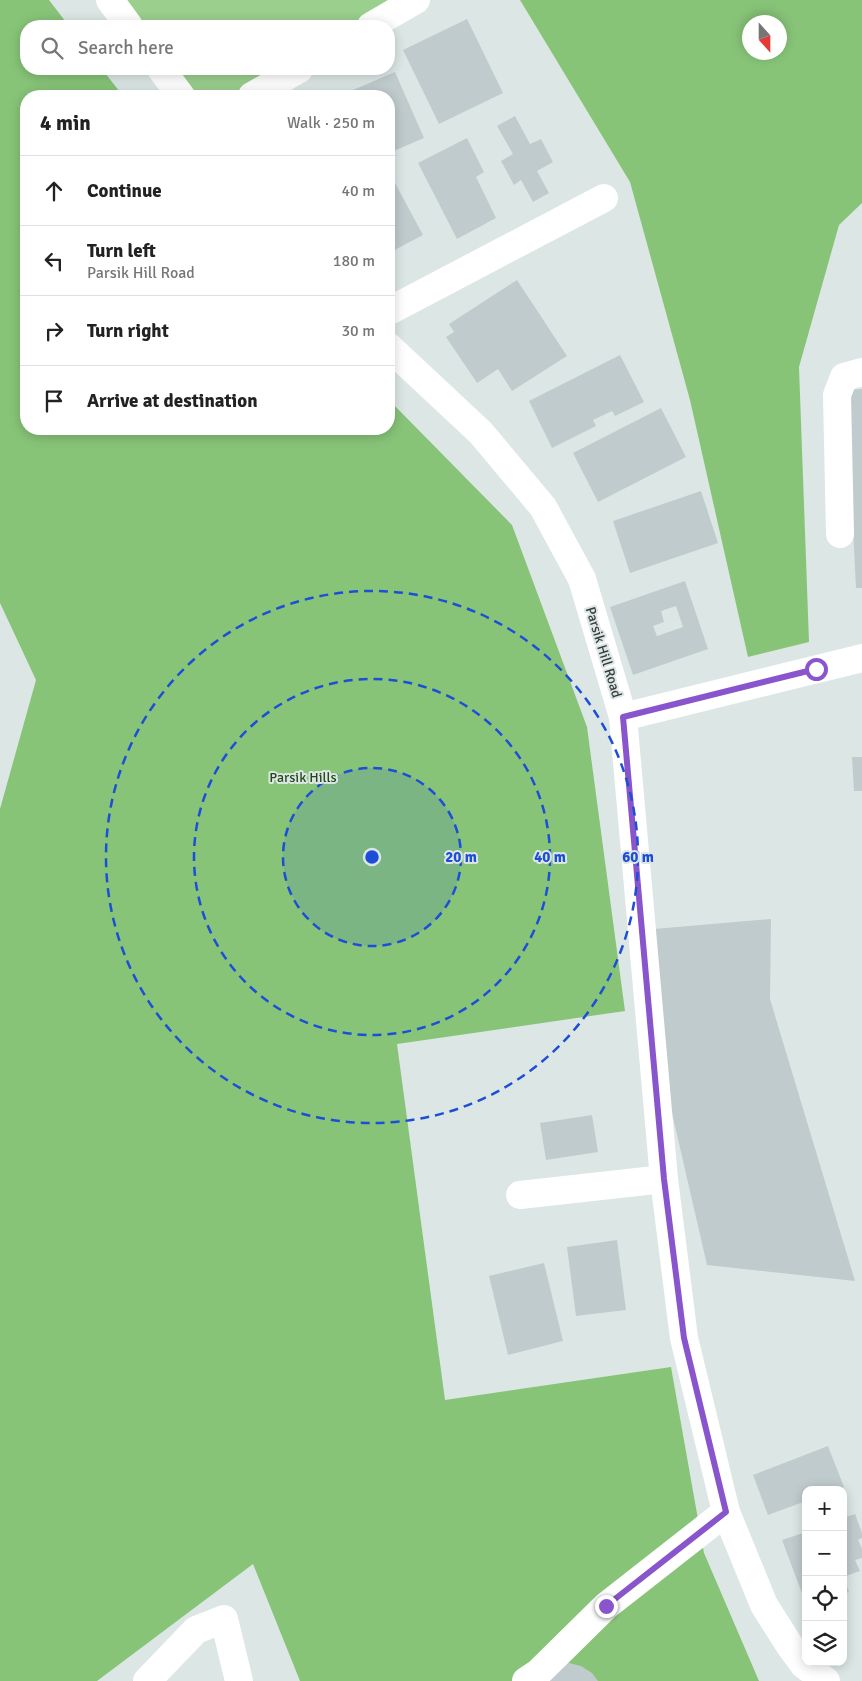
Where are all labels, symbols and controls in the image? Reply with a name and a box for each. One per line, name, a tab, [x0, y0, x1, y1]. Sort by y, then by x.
north arrow	[742, 15, 787, 60]
search box	[20, 20, 395, 75]
icon: search	[38, 34, 66, 62]
text: Search here	[78, 36, 174, 60]
text: 4 min	[40, 110, 91, 136]
text: Walk · 250 m	[287, 113, 375, 133]
icon: ahead	[40, 177, 68, 205]
text: Continue	[87, 179, 162, 203]
text: 40 m	[341, 181, 375, 201]
text: Turn left	[87, 239, 156, 263]
icon: left	[40, 247, 68, 275]
text: 180 m	[333, 251, 375, 271]
text: Parsik Hill Road	[87, 263, 195, 283]
icon: right	[40, 317, 68, 345]
text: Turn right	[87, 319, 169, 343]
text: 30 m	[341, 321, 375, 341]
icon: arrive	[40, 387, 68, 415]
text: Arrive at destination	[87, 389, 258, 413]
street label: Parsik Hill Road	[582, 605, 625, 700]
route start	[805, 658, 828, 681]
park label: Parsik Hills	[269, 769, 337, 786]
centre of rings	[363, 848, 381, 866]
text: 20 m	[445, 848, 477, 866]
text: 40 m	[534, 848, 566, 866]
text: 60 m	[622, 848, 654, 866]
map controls	[802, 1486, 847, 1666]
button: +	[802, 1486, 847, 1531]
button: −	[802, 1531, 847, 1576]
button: locate	[802, 1576, 847, 1621]
route end	[595, 1595, 618, 1618]
button: layers	[802, 1621, 847, 1666]

